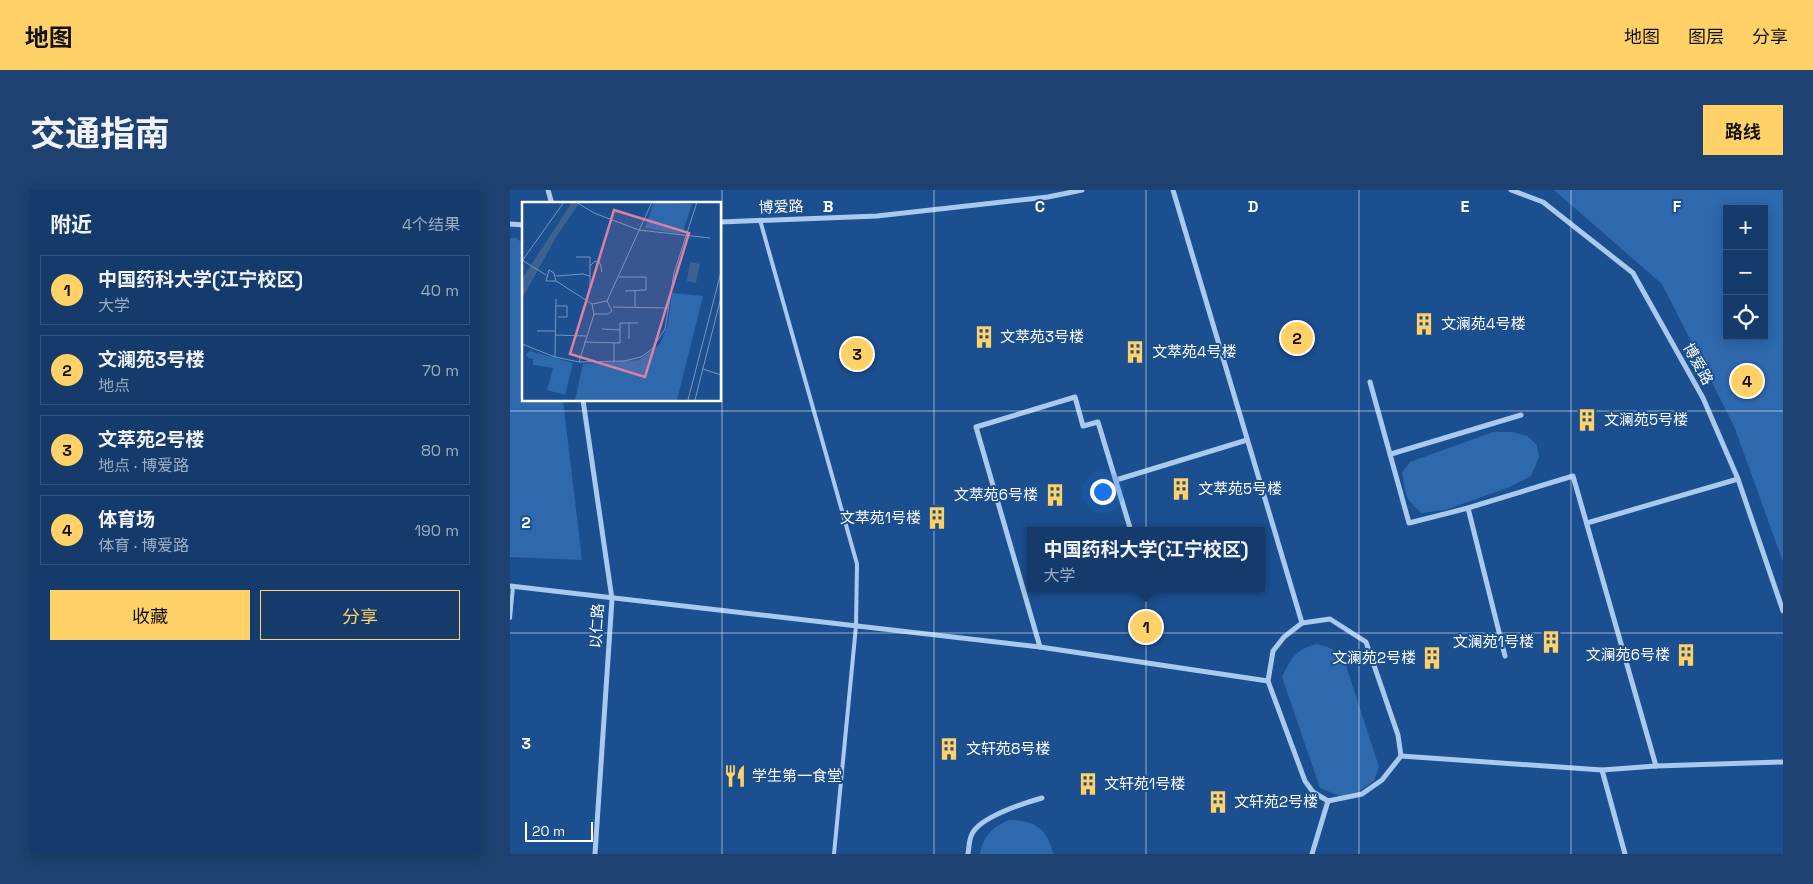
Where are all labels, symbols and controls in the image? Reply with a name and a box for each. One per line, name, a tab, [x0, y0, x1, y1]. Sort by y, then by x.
text: 地图	[25, 22, 73, 53]
text: 地图	[1624, 25, 1660, 48]
text: 图层	[1688, 25, 1724, 48]
text: 分享	[1752, 25, 1788, 48]
button: 路线	[1703, 105, 1783, 155]
text: 交通指南	[30, 112, 170, 156]
street label: 博爱路	[758, 196, 804, 217]
text: B	[823, 196, 833, 217]
text: C	[1035, 196, 1045, 217]
text: D	[1248, 196, 1258, 217]
text: E	[1461, 196, 1470, 217]
text: F	[1673, 196, 1682, 217]
inset map	[522, 202, 721, 401]
map controls	[1723, 205, 1768, 340]
button: +	[1723, 205, 1768, 250]
text: 附近	[50, 211, 92, 238]
text: 4个结果	[402, 214, 460, 235]
button: −	[1723, 250, 1768, 295]
text: 中国药科大学(江宁校区)	[98, 267, 303, 292]
text: 1	[63, 280, 71, 301]
text: 40 m	[421, 280, 459, 301]
text: 大学	[98, 295, 130, 316]
button: locate	[1723, 295, 1768, 340]
building icon: 文澜苑4号楼	[1411, 311, 1437, 337]
place label: 文澜苑4号楼	[1441, 314, 1525, 333]
pin: 2	[1281, 319, 1313, 357]
building icon: 文萃苑3号楼	[971, 324, 997, 350]
place label: 文萃苑3号楼	[1000, 327, 1084, 346]
pin: 3	[841, 335, 873, 373]
building icon: 文萃苑4号楼	[1122, 339, 1148, 365]
street label: 博爱路	[1679, 339, 1718, 388]
place label: 文萃苑4号楼	[1152, 342, 1236, 361]
text: 文澜苑3号楼	[98, 347, 205, 372]
text: 2	[62, 360, 72, 381]
text: 70 m	[422, 360, 459, 381]
pin: 4	[1731, 362, 1763, 400]
text: 地点	[98, 375, 130, 396]
building icon: 文澜苑5号楼	[1574, 407, 1600, 433]
place label: 文澜苑5号楼	[1604, 410, 1688, 429]
text: 文萃苑2号楼	[98, 427, 204, 452]
text: 3	[62, 440, 72, 461]
text: 80 m	[421, 440, 459, 461]
text: 地点 · 博爱路	[98, 455, 189, 476]
building icon: 文萃苑5号楼	[1168, 476, 1194, 502]
your location	[1090, 479, 1116, 505]
place label: 文萃苑5号楼	[1198, 479, 1282, 498]
building icon: 文萃苑6号楼	[1042, 482, 1068, 508]
place label: 文萃苑6号楼	[954, 485, 1038, 504]
building icon: 文萃苑1号楼	[924, 505, 950, 531]
text: 体育场	[98, 507, 155, 532]
place label: 文萃苑1号楼	[840, 508, 921, 527]
text: 2	[521, 512, 531, 533]
text: 4	[62, 520, 72, 541]
text: 190 m	[414, 520, 459, 541]
popup	[1027, 527, 1265, 592]
text: 体育 · 博爱路	[98, 535, 189, 556]
text: 中国药科大学(江宁校区)	[1044, 537, 1248, 562]
text: 大学	[1044, 565, 1076, 586]
button: 收藏	[50, 590, 250, 640]
button: 分享	[260, 590, 460, 640]
street label: 以仁路	[586, 603, 607, 649]
pin: 1	[1130, 608, 1162, 646]
building icon: 文澜苑1号楼	[1538, 629, 1564, 655]
place label: 文澜苑1号楼	[1453, 632, 1534, 651]
building icon: 文澜苑6号楼	[1673, 642, 1699, 668]
building icon: 文澜苑2号楼	[1419, 645, 1445, 671]
place label: 文澜苑6号楼	[1586, 645, 1670, 664]
place label: 文澜苑2号楼	[1332, 648, 1416, 667]
text: 3	[521, 733, 531, 754]
building icon: 文轩苑8号楼	[936, 736, 962, 762]
place label: 文轩苑8号楼	[966, 739, 1050, 758]
restaurant icon: 学生第一食堂	[722, 763, 748, 789]
place label: 学生第一食堂	[752, 766, 842, 785]
building icon: 文轩苑1号楼	[1075, 771, 1101, 797]
place label: 文轩苑1号楼	[1104, 774, 1185, 793]
building icon: 文轩苑2号楼	[1205, 789, 1231, 815]
place label: 文轩苑2号楼	[1234, 792, 1318, 811]
scale bar	[525, 819, 592, 842]
text: 20 m	[532, 822, 565, 840]

